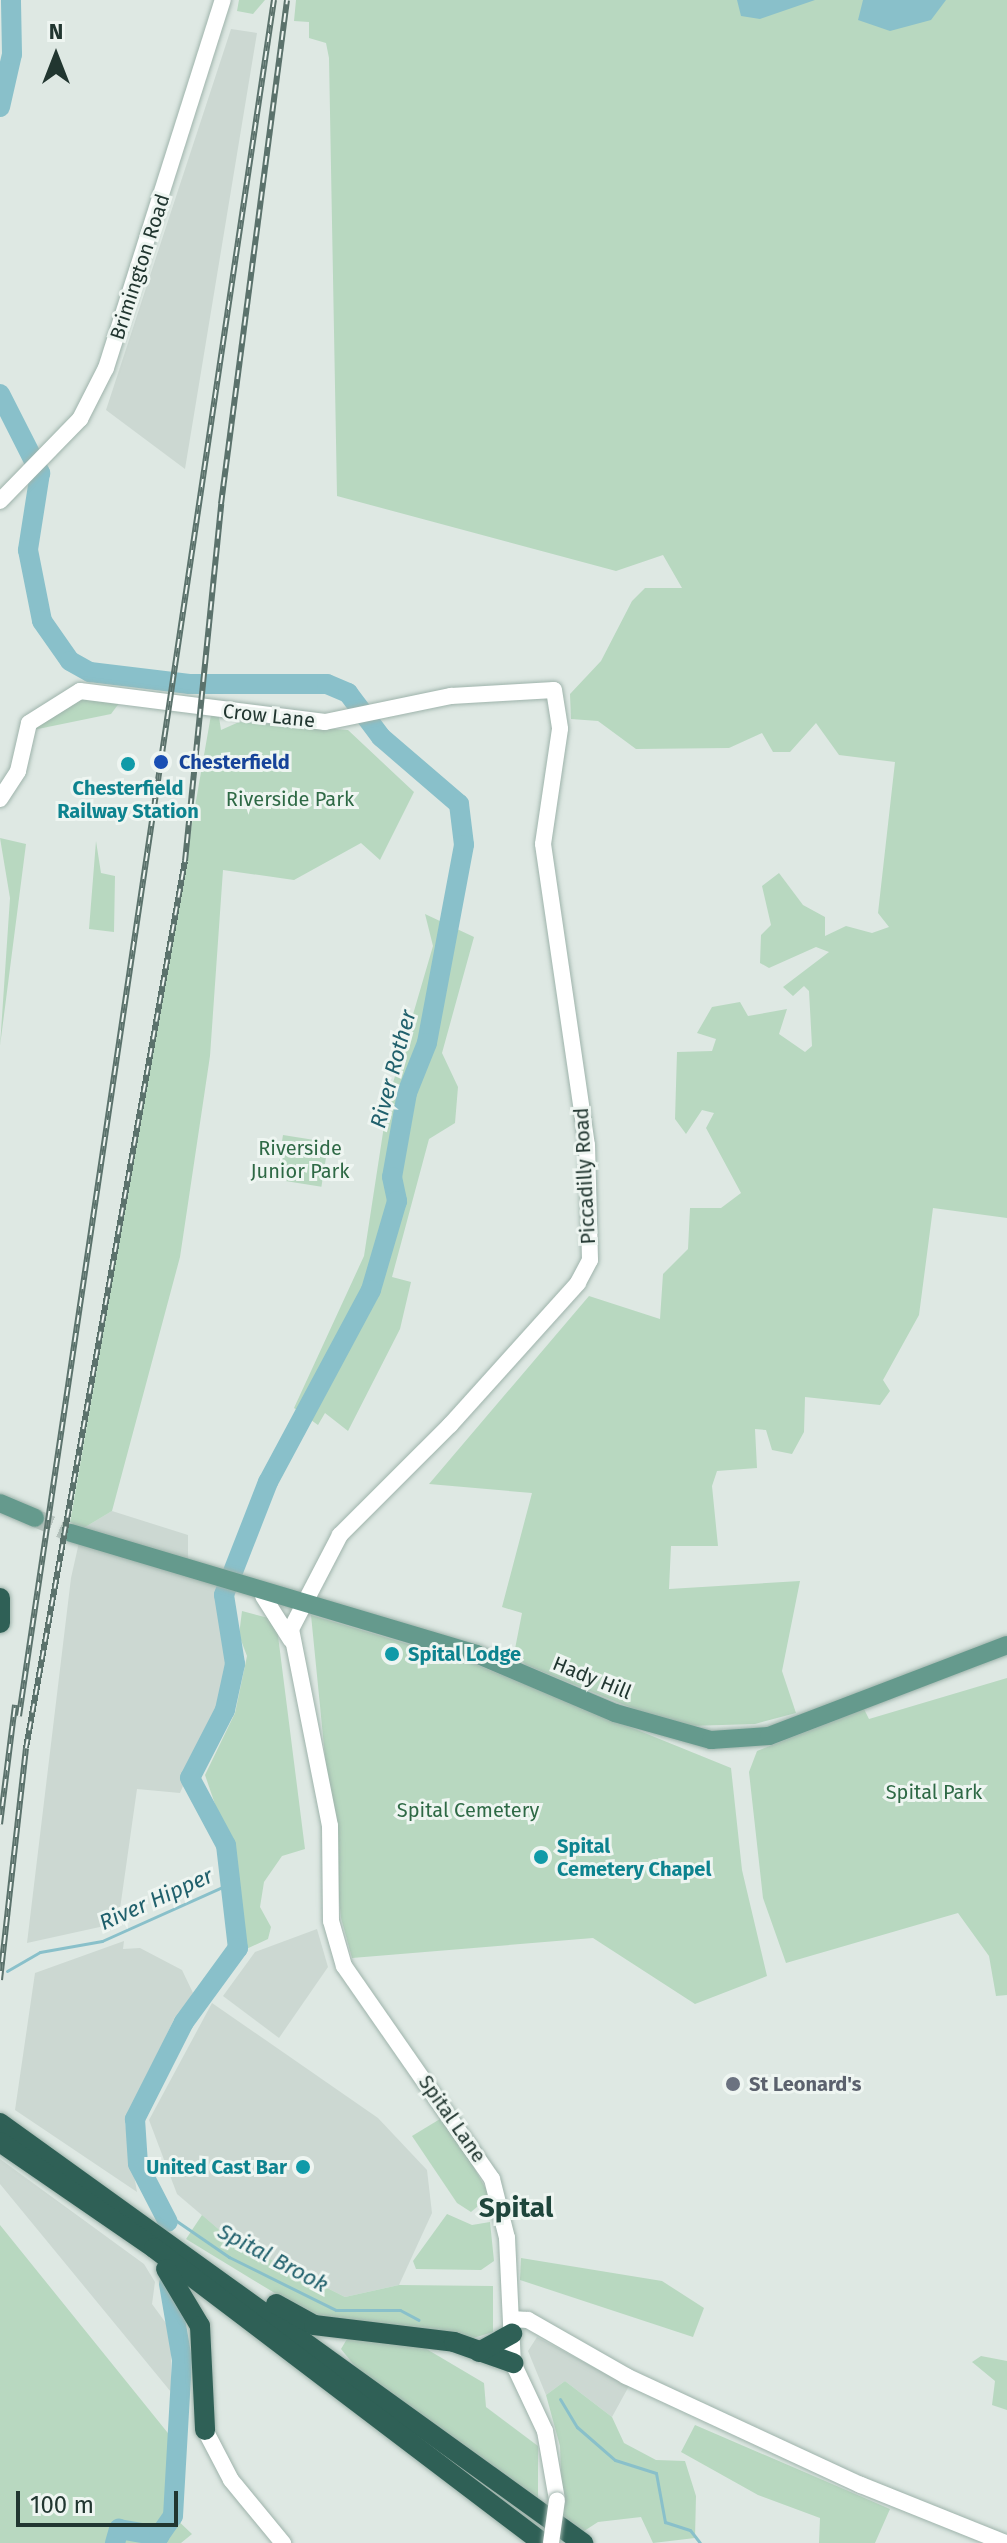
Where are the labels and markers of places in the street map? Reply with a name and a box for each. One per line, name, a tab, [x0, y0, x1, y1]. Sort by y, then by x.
place label: Chesterfield	[179, 750, 290, 774]
marker: Chesterfield	[150, 751, 172, 773]
marker: Chesterfield Railway Station	[119, 755, 137, 773]
place label: Chesterfield Railway Station	[57, 776, 199, 823]
place label: Spital Lodge	[408, 1642, 521, 1666]
marker: Spital Lodge	[383, 1645, 401, 1663]
place label: Spital Cemetery Chapel	[557, 1834, 711, 1881]
marker: Spital Cemetery Chapel	[532, 1848, 550, 1866]
place label: St Leonard's	[749, 2072, 862, 2096]
marker: St Leonard's	[724, 2075, 742, 2093]
place label: United Cast Bar	[146, 2155, 287, 2179]
marker: United Cast Bar	[294, 2158, 312, 2176]

